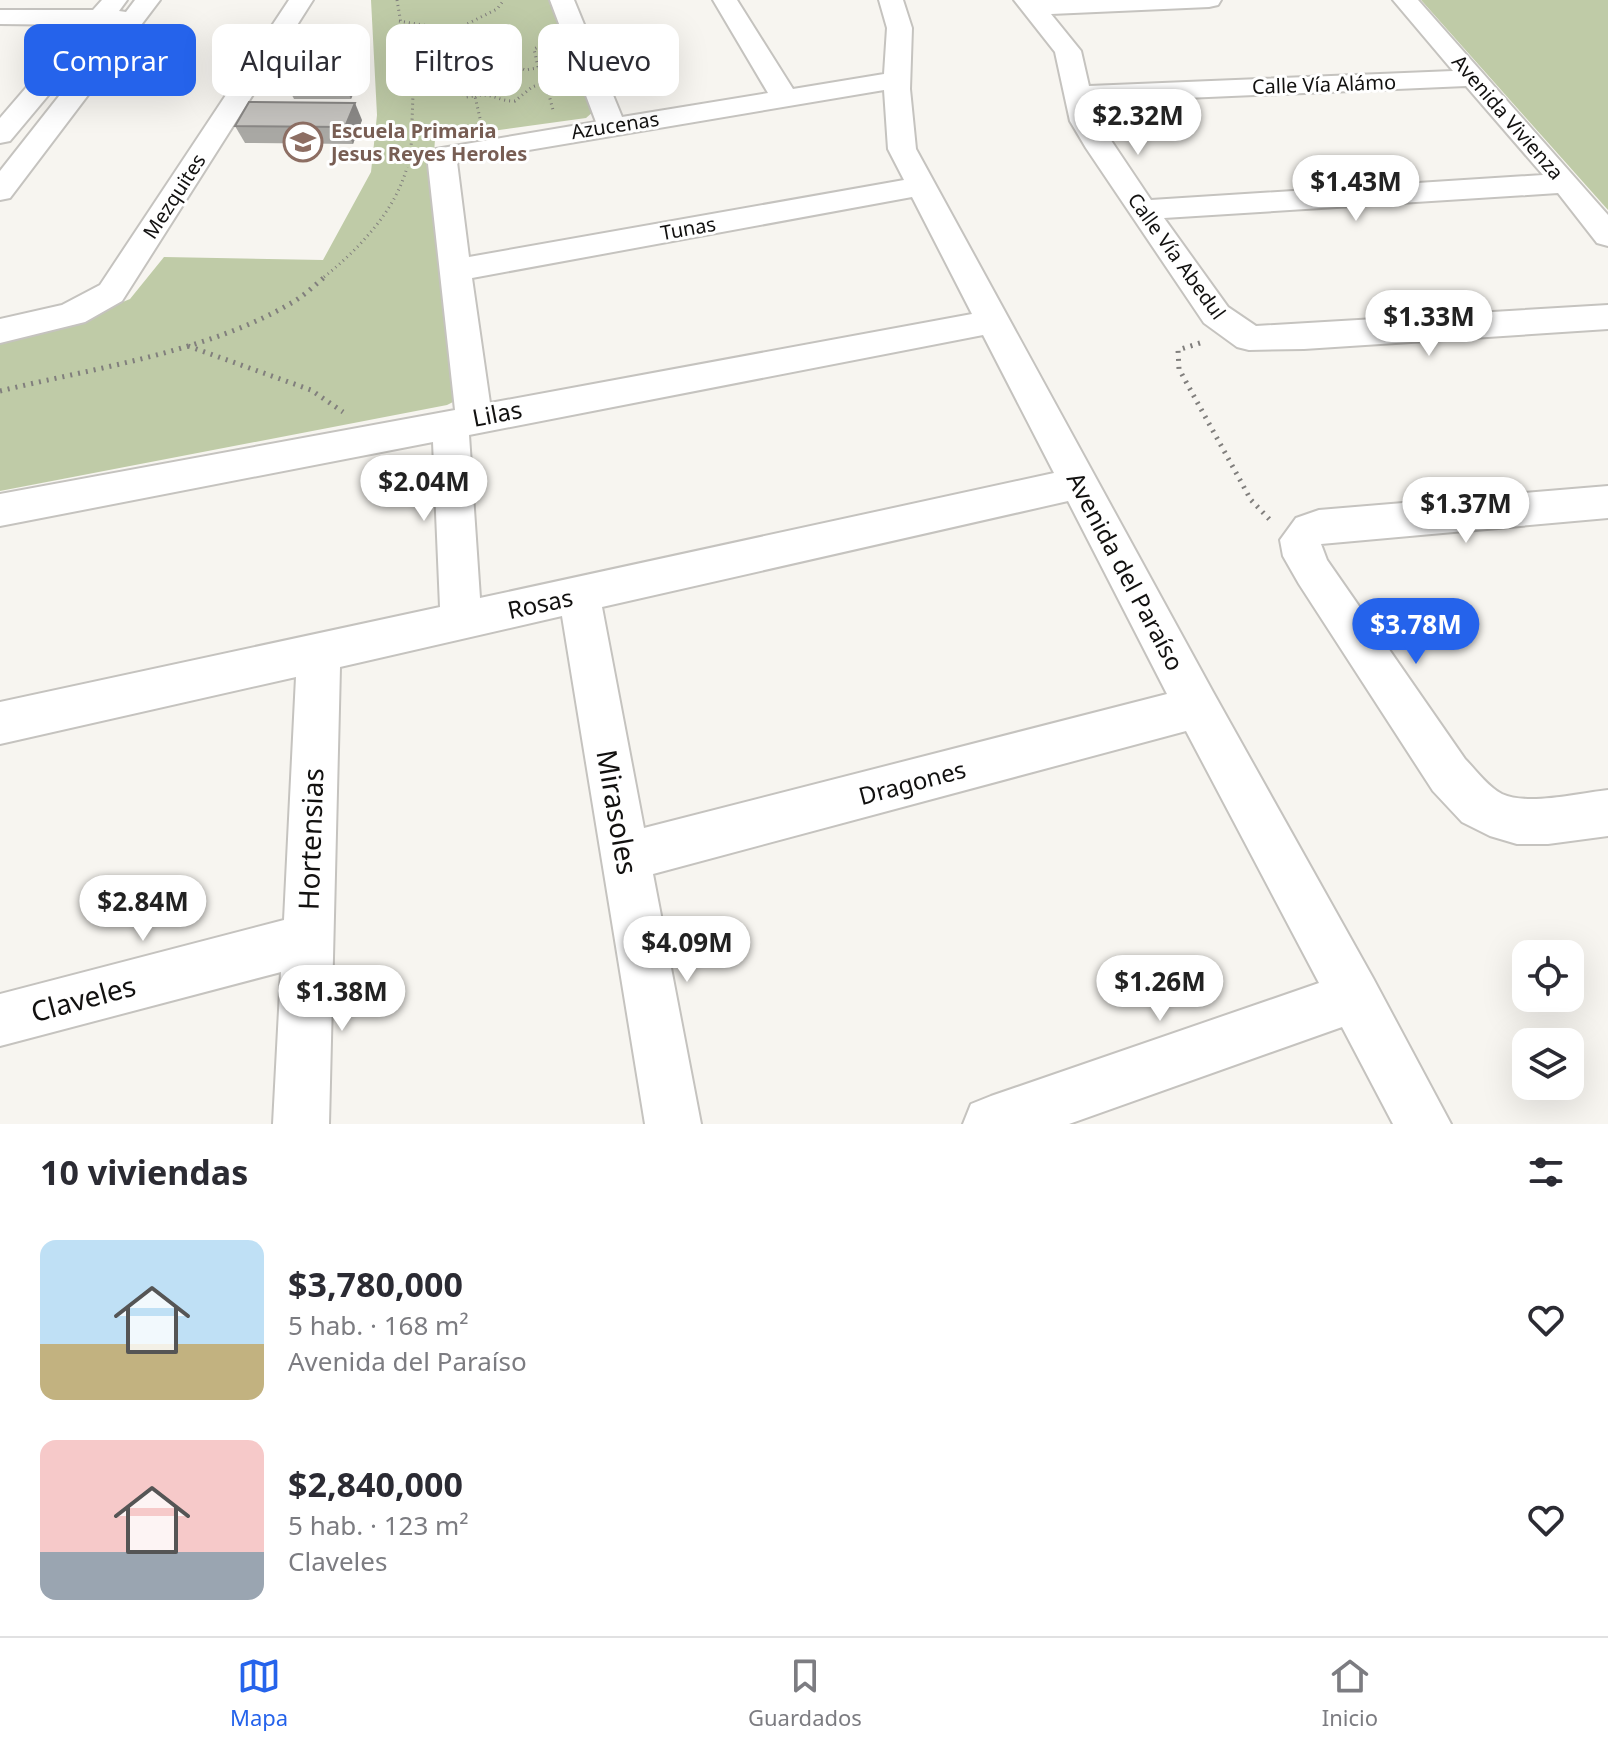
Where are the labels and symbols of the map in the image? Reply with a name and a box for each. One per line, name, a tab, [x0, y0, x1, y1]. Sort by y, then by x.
street label: Avenida Vivienza	[1446, 49, 1570, 185]
street label: Calle Vía Alámo	[1251, 68, 1397, 100]
pin: $2.32M	[1073, 89, 1203, 157]
street label: Azucenas	[569, 105, 661, 145]
place label: Escuela Primaria Jesus Reyes Heroles	[329, 117, 527, 167]
school or university icon: Escuela Primaria Jesus Reyes Heroles	[282, 121, 324, 163]
street label: Mezquites	[136, 148, 212, 244]
pin: $1.43M	[1291, 155, 1421, 223]
street label: Calle Vía Abedul	[1122, 187, 1232, 325]
street label: Tunas	[658, 210, 718, 246]
pin: $1.33M	[1364, 290, 1494, 358]
street label: Lilas	[469, 392, 525, 434]
pin: $2.04M	[359, 455, 489, 523]
street label: Avenida del Paraíso	[1060, 466, 1192, 676]
pin: $1.37M	[1401, 477, 1531, 545]
street label: Rosas	[504, 580, 576, 626]
pin: $3.78M	[1351, 598, 1481, 666]
street label: Mirasoles	[588, 747, 648, 877]
street label: Dragones	[855, 752, 969, 812]
street label: Hortensias	[289, 767, 331, 911]
pin: $2.84M	[78, 875, 208, 943]
pin: $4.09M	[622, 916, 752, 984]
pin: $1.26M	[1095, 955, 1225, 1023]
pin: $1.38M	[277, 965, 407, 1033]
street label: Claveles	[26, 966, 140, 1030]

